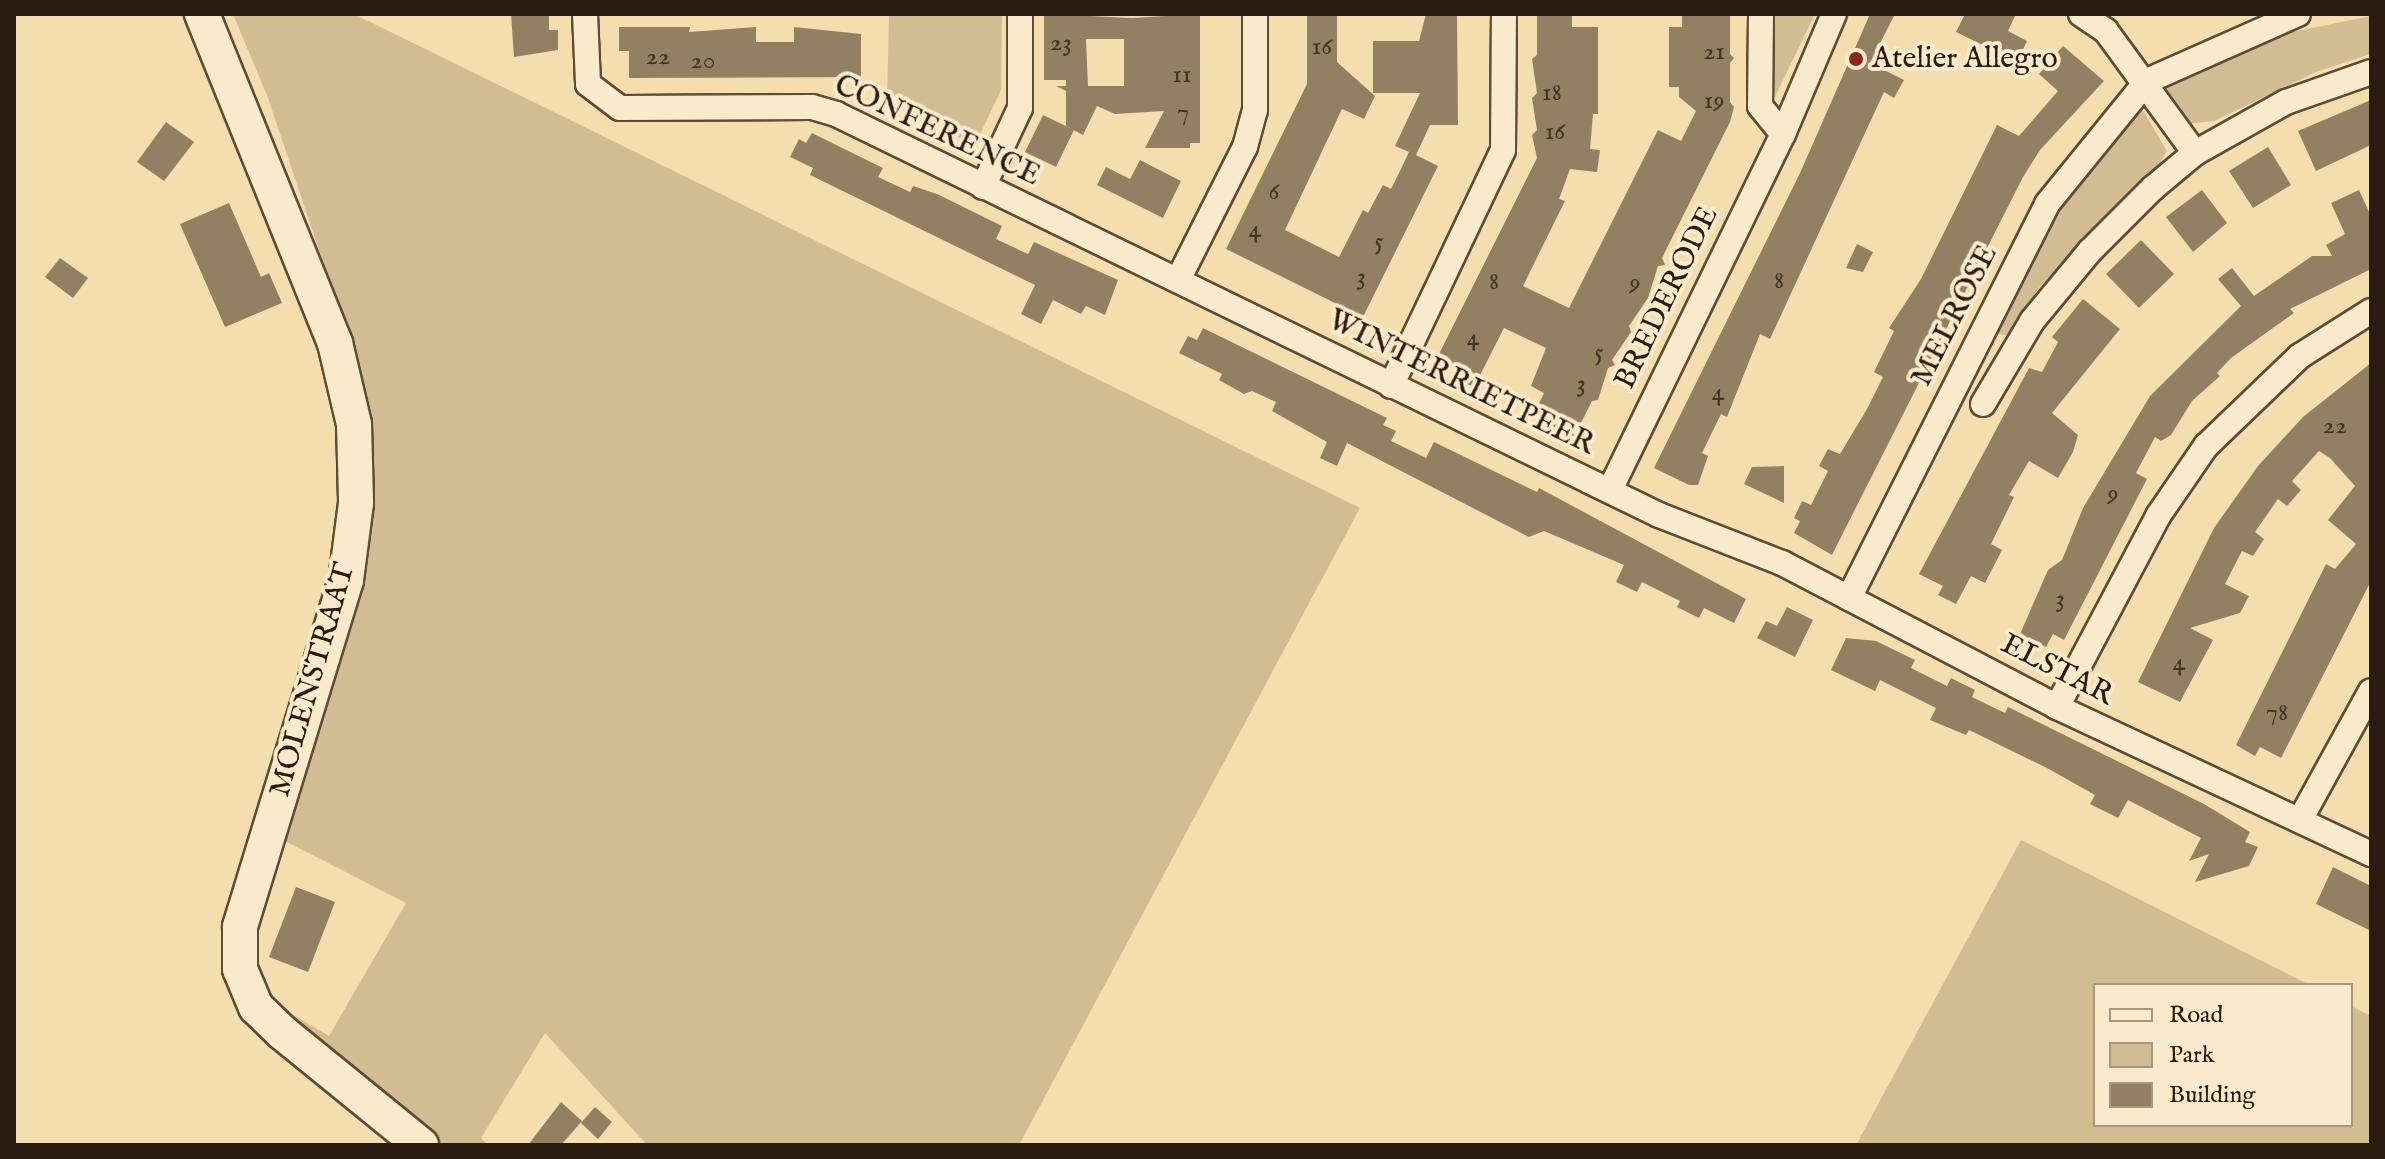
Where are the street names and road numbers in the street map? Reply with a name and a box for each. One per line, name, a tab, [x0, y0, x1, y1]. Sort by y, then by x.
street label: CONFERENCE	[828, 68, 1046, 194]
street label: BREDERODE	[1607, 201, 1727, 395]
street label: MELROSE	[1904, 239, 2006, 393]
street label: WINTERRIETPEER	[1322, 303, 1600, 463]
street label: MOLENSTRAAT	[262, 559, 364, 801]
street label: ELSTAR	[1995, 626, 2119, 714]

